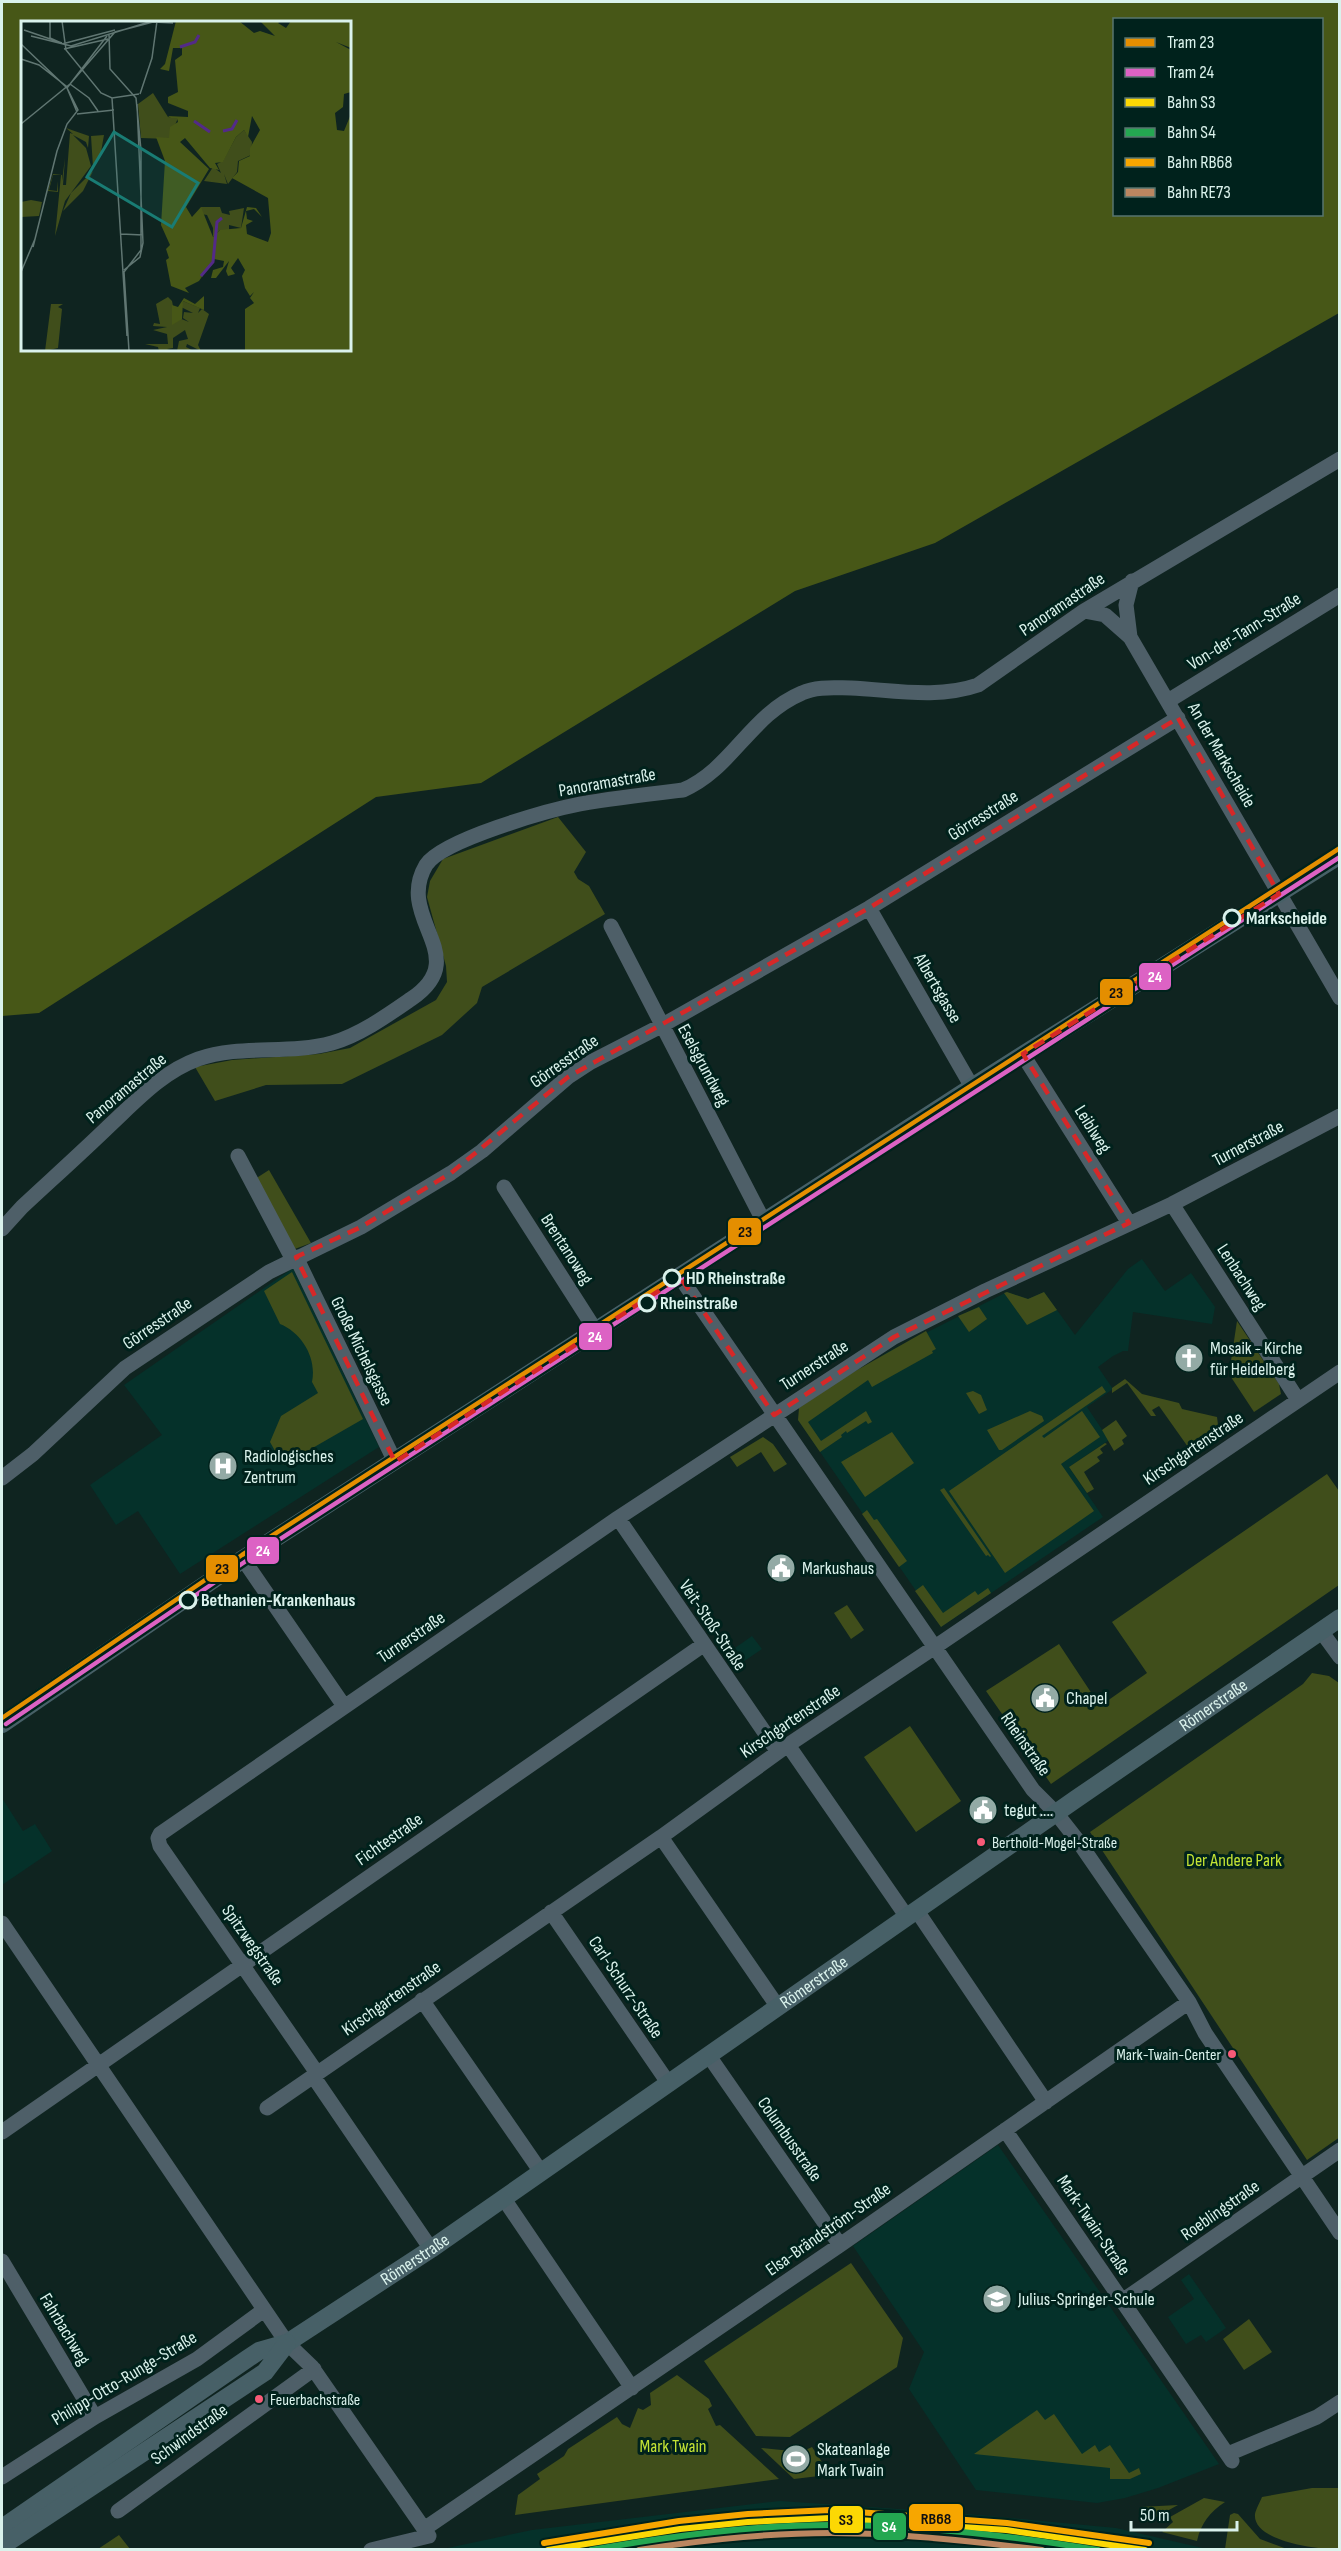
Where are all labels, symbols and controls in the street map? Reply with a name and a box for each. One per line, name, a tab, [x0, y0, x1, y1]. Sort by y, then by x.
legend	[1113, 18, 1323, 216]
inset map	[21, 21, 351, 351]
text: Tram 23	[1167, 32, 1214, 53]
text: Tram 24	[1167, 62, 1215, 83]
text: Bahn S3	[1167, 92, 1216, 113]
text: Bahn S4	[1167, 122, 1216, 143]
text: Bahn RB68	[1167, 152, 1232, 173]
text: Bahn RE73	[1167, 182, 1231, 203]
street label: Panoramastraße	[1016, 568, 1109, 641]
street label: Von-der-Tann-Straße	[1184, 588, 1305, 675]
street label: An der Markscheide	[1183, 698, 1260, 811]
street label: Panoramastraße	[557, 764, 657, 801]
street label: Görresstraße	[944, 786, 1022, 845]
place label: Markscheide	[1246, 908, 1327, 929]
marker: Markscheide	[1223, 909, 1241, 927]
street label: Albertsgasse	[909, 949, 966, 1027]
line badge: 24	[1138, 962, 1172, 991]
text: 24	[1148, 968, 1163, 987]
line badge: 23	[1099, 978, 1134, 1006]
text: 23	[1109, 984, 1123, 1003]
street label: Eselsgrundweg	[673, 1020, 734, 1110]
street label: Görresstraße	[526, 1030, 602, 1093]
street label: Panoramastraße	[82, 1049, 171, 1128]
street label: Leiblweg	[1070, 1102, 1115, 1157]
street label: Turnerstraße	[1209, 1116, 1287, 1171]
street label: Brentanoweg	[536, 1210, 597, 1288]
line badge: 23	[727, 1217, 762, 1246]
text: 23	[738, 1223, 752, 1242]
street label: Lenbachweg	[1212, 1240, 1271, 1315]
place label: HD Rheinstraße	[686, 1268, 785, 1289]
marker: HD Rheinstraße	[663, 1269, 681, 1287]
street label: Görresstraße	[119, 1293, 196, 1354]
street label: Große Michelsgasse	[326, 1293, 397, 1409]
place label: Rheinstraße	[660, 1293, 738, 1314]
marker: Rheinstraße	[638, 1294, 656, 1312]
line badge: 24	[578, 1322, 613, 1351]
text: 24	[588, 1328, 603, 1347]
street label: Turnerstraße	[776, 1336, 852, 1395]
place label: Mosaik - Kirche für Heidelberg	[1210, 1338, 1303, 1380]
church icon: Mosaik - Kirche für Heidelberg	[1173, 1342, 1205, 1374]
street label: Kirschgartenstraße	[1139, 1407, 1247, 1490]
place label: Radiologisches Zentrum	[244, 1446, 334, 1488]
hospital icon: Radiologisches Zentrum	[207, 1450, 239, 1482]
line badge: 24	[246, 1536, 280, 1565]
text: 24	[256, 1542, 271, 1561]
public building icon: Markushaus	[765, 1552, 797, 1584]
line badge: 23	[205, 1554, 239, 1583]
place label: Markushaus	[802, 1558, 874, 1579]
text: 23	[215, 1560, 229, 1579]
street label: Veit-Stoß-Straße	[675, 1576, 750, 1674]
place label: Bethanien-Krankenhaus	[201, 1590, 355, 1611]
marker: Bethanien-Krankenhaus	[179, 1591, 197, 1609]
street label: Turnerstraße	[373, 1607, 449, 1668]
street label: Römerstraße	[1175, 1675, 1252, 1736]
street label: Kirschgartenstraße	[736, 1680, 844, 1763]
public building icon: Chapel	[1029, 1682, 1061, 1714]
place label: Chapel	[1066, 1688, 1107, 1709]
street label: Rheinstraße	[996, 1708, 1055, 1780]
public building icon: tegut ....	[967, 1794, 999, 1826]
place label: tegut ....	[1004, 1800, 1053, 1821]
street label: Fichtestraße	[352, 1809, 427, 1870]
place label: Berthold-Mogel-Straße	[992, 1834, 1117, 1853]
marker: Berthold-Mogel-Straße	[975, 1836, 987, 1848]
park label: Der Andere Park	[1186, 1850, 1282, 1871]
street label: Spitzwegstraße	[217, 1901, 288, 1990]
street label: Carl-Schurz-Straße	[584, 1932, 667, 2042]
street label: Römerstraße	[776, 1951, 852, 2013]
street label: Kirschgartenstraße	[338, 1957, 445, 2040]
place label: Mark-Twain-Center	[1116, 2046, 1221, 2065]
marker: Mark-Twain-Center	[1226, 2048, 1238, 2060]
street label: Columbusstraße	[753, 2093, 826, 2186]
street label: Mark-Twain-Straße	[1052, 2171, 1135, 2279]
street label: Roeblingstraße	[1177, 2176, 1263, 2245]
street label: Elsa-Brändström-Straße	[762, 2178, 895, 2280]
street label: Römerstraße	[377, 2229, 454, 2290]
school or university icon: Julius-Springer-Schule	[981, 2283, 1013, 2315]
place label: Julius-Springer-Schule	[1017, 2289, 1155, 2310]
street label: Fahrbachweg	[35, 2290, 94, 2369]
street label: Philipp-Otto-Runge-Straße	[48, 2327, 200, 2430]
place label: Feuerbachstraße	[270, 2391, 360, 2410]
marker: Feuerbachstraße	[253, 2393, 265, 2405]
street label: Schwindstraße	[147, 2400, 232, 2469]
park label: Mark Twain	[640, 2436, 706, 2457]
place label: Skateanlage Mark Twain	[817, 2439, 890, 2481]
sports icon: Skateanlage Mark Twain	[780, 2443, 812, 2475]
scale bar	[1131, 2494, 1238, 2532]
line badge: RB68	[908, 2503, 964, 2532]
line badge: S3	[829, 2505, 864, 2534]
text: 50 m	[1140, 2505, 1170, 2526]
text: RB68	[921, 2510, 952, 2529]
text: S3	[839, 2511, 853, 2530]
line badge: S4	[872, 2512, 907, 2541]
text: S4	[882, 2518, 897, 2537]

